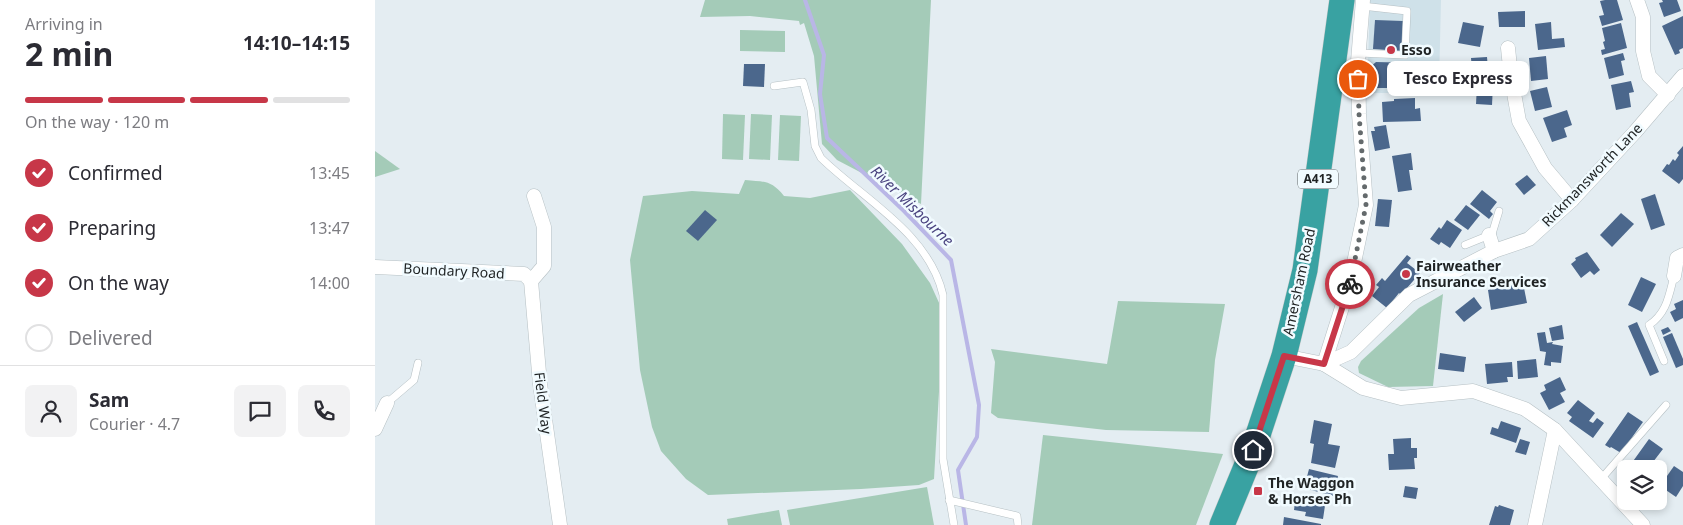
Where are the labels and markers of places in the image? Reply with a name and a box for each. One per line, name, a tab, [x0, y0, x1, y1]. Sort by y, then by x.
place label: Esso	[1401, 40, 1432, 59]
marker: Esso	[1385, 44, 1397, 56]
pin	[1337, 58, 1379, 100]
callout: Tesco Express	[1388, 62, 1531, 96]
place label: Fairweather Insurance Services	[1416, 256, 1546, 291]
marker: Fairweather Insurance Services	[1400, 268, 1412, 280]
pin	[1232, 429, 1274, 471]
place label: The Waggon & Horses Ph	[1268, 473, 1354, 508]
marker: The Waggon & Horses Ph	[1252, 485, 1264, 497]

